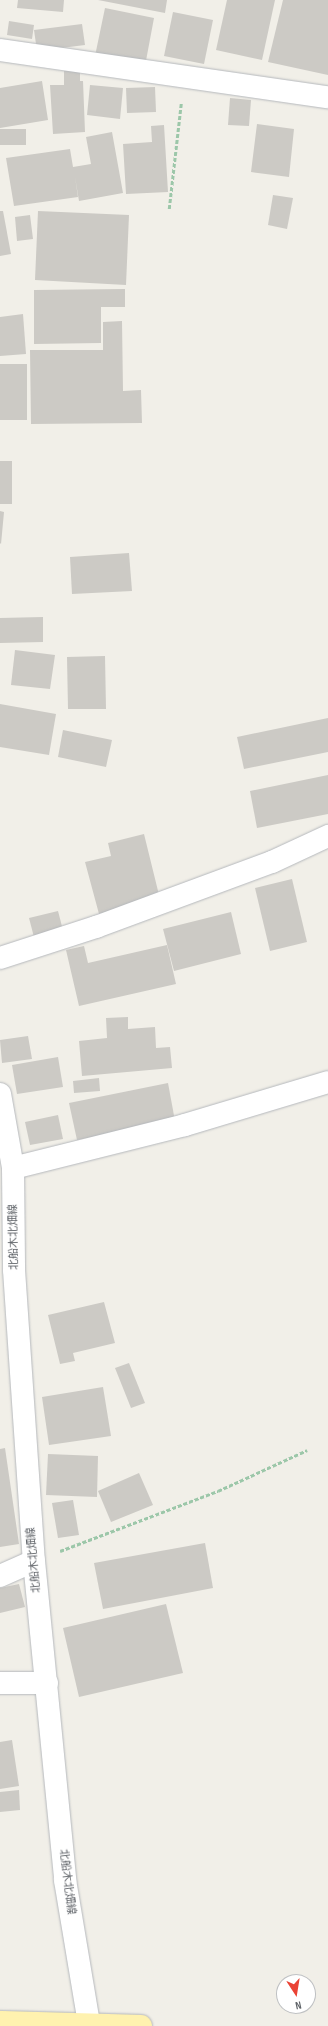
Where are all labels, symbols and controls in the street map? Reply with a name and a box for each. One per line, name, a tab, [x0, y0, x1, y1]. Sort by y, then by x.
street label: 北船木北畑線	[7, 1204, 21, 1270]
street label: 北船木北畑線	[25, 1527, 43, 1593]
street label: 北船木北畑線	[56, 1848, 78, 1916]
north arrow	[276, 1974, 316, 2014]
text: N	[294, 1998, 303, 2012]

